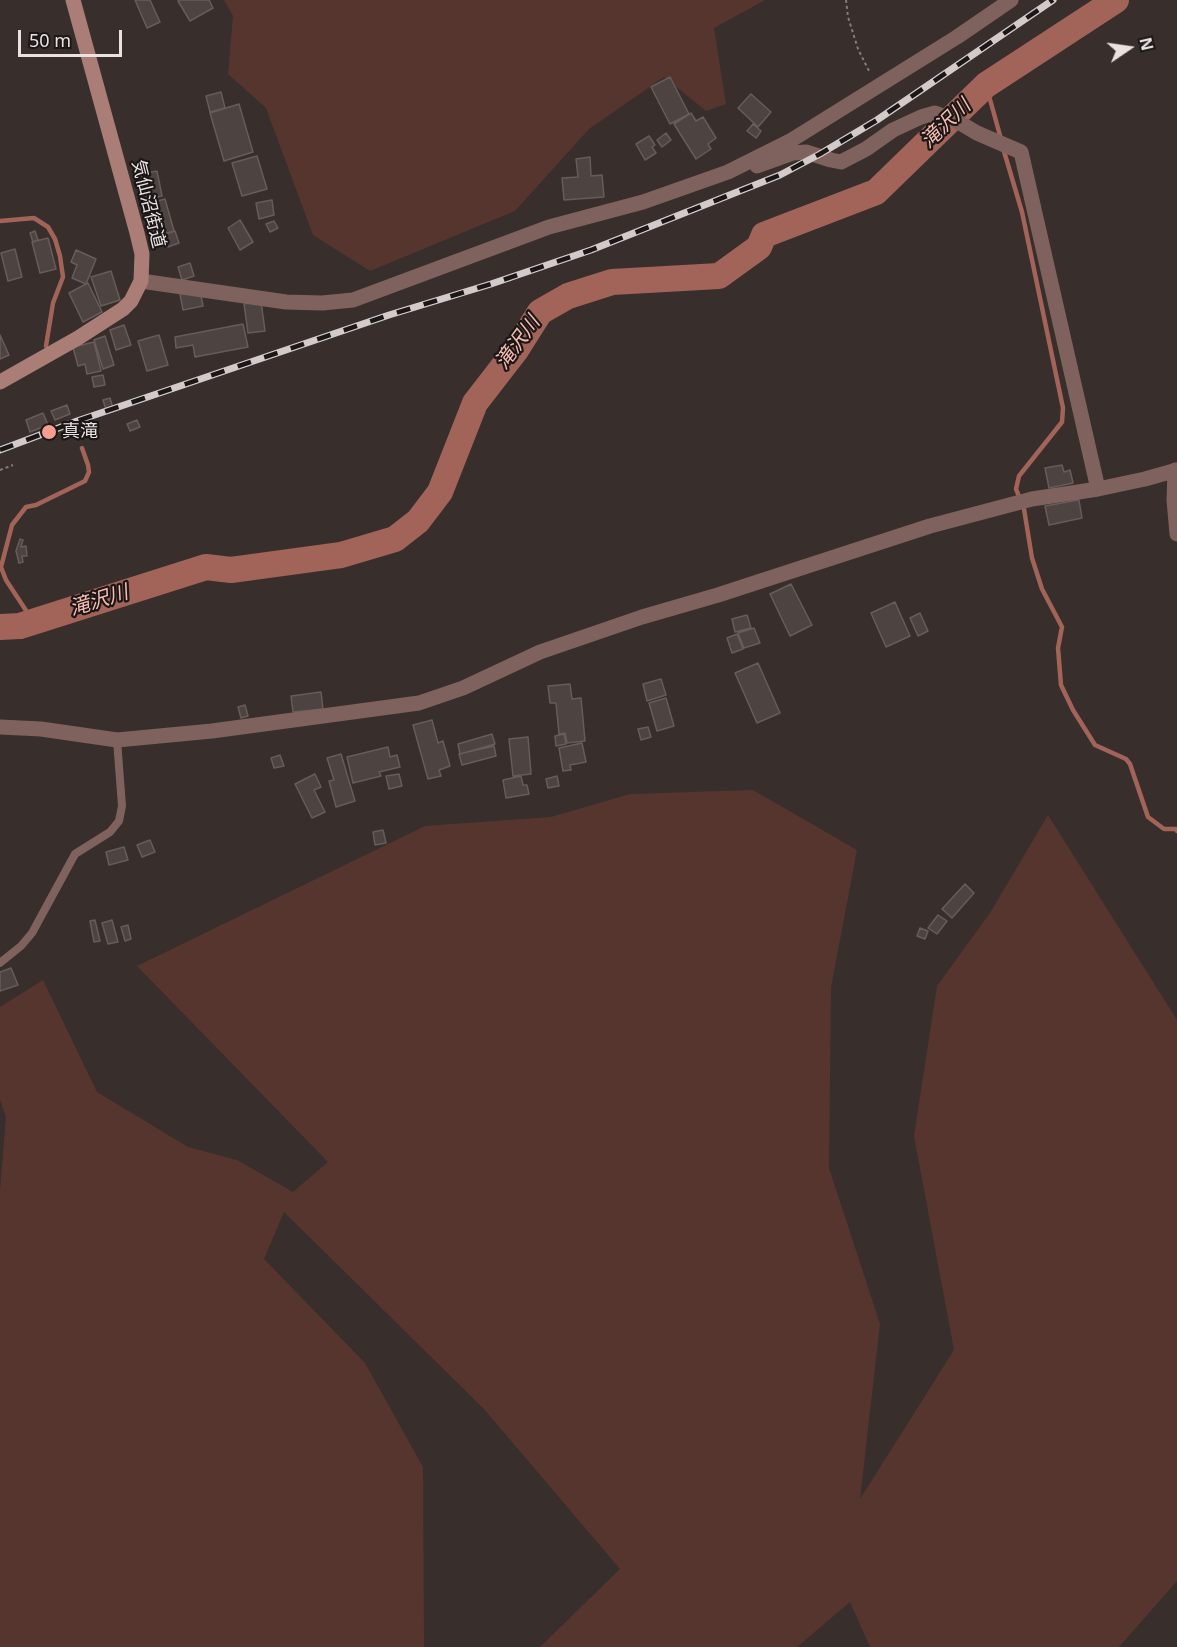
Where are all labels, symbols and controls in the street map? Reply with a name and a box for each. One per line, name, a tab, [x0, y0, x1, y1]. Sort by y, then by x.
scale bar	[21, 18, 124, 56]
north arrow	[1099, 18, 1159, 78]
text: 50 m	[29, 28, 71, 52]
text: N	[1134, 35, 1159, 53]
water label: 滝沢川	[916, 95, 976, 153]
street label: 気仙沼街道	[127, 158, 169, 250]
water label: 滝沢川	[491, 312, 545, 374]
place label: 真滝	[62, 421, 98, 443]
marker: 真滝	[40, 423, 58, 441]
water label: 滝沢川	[67, 581, 131, 621]

